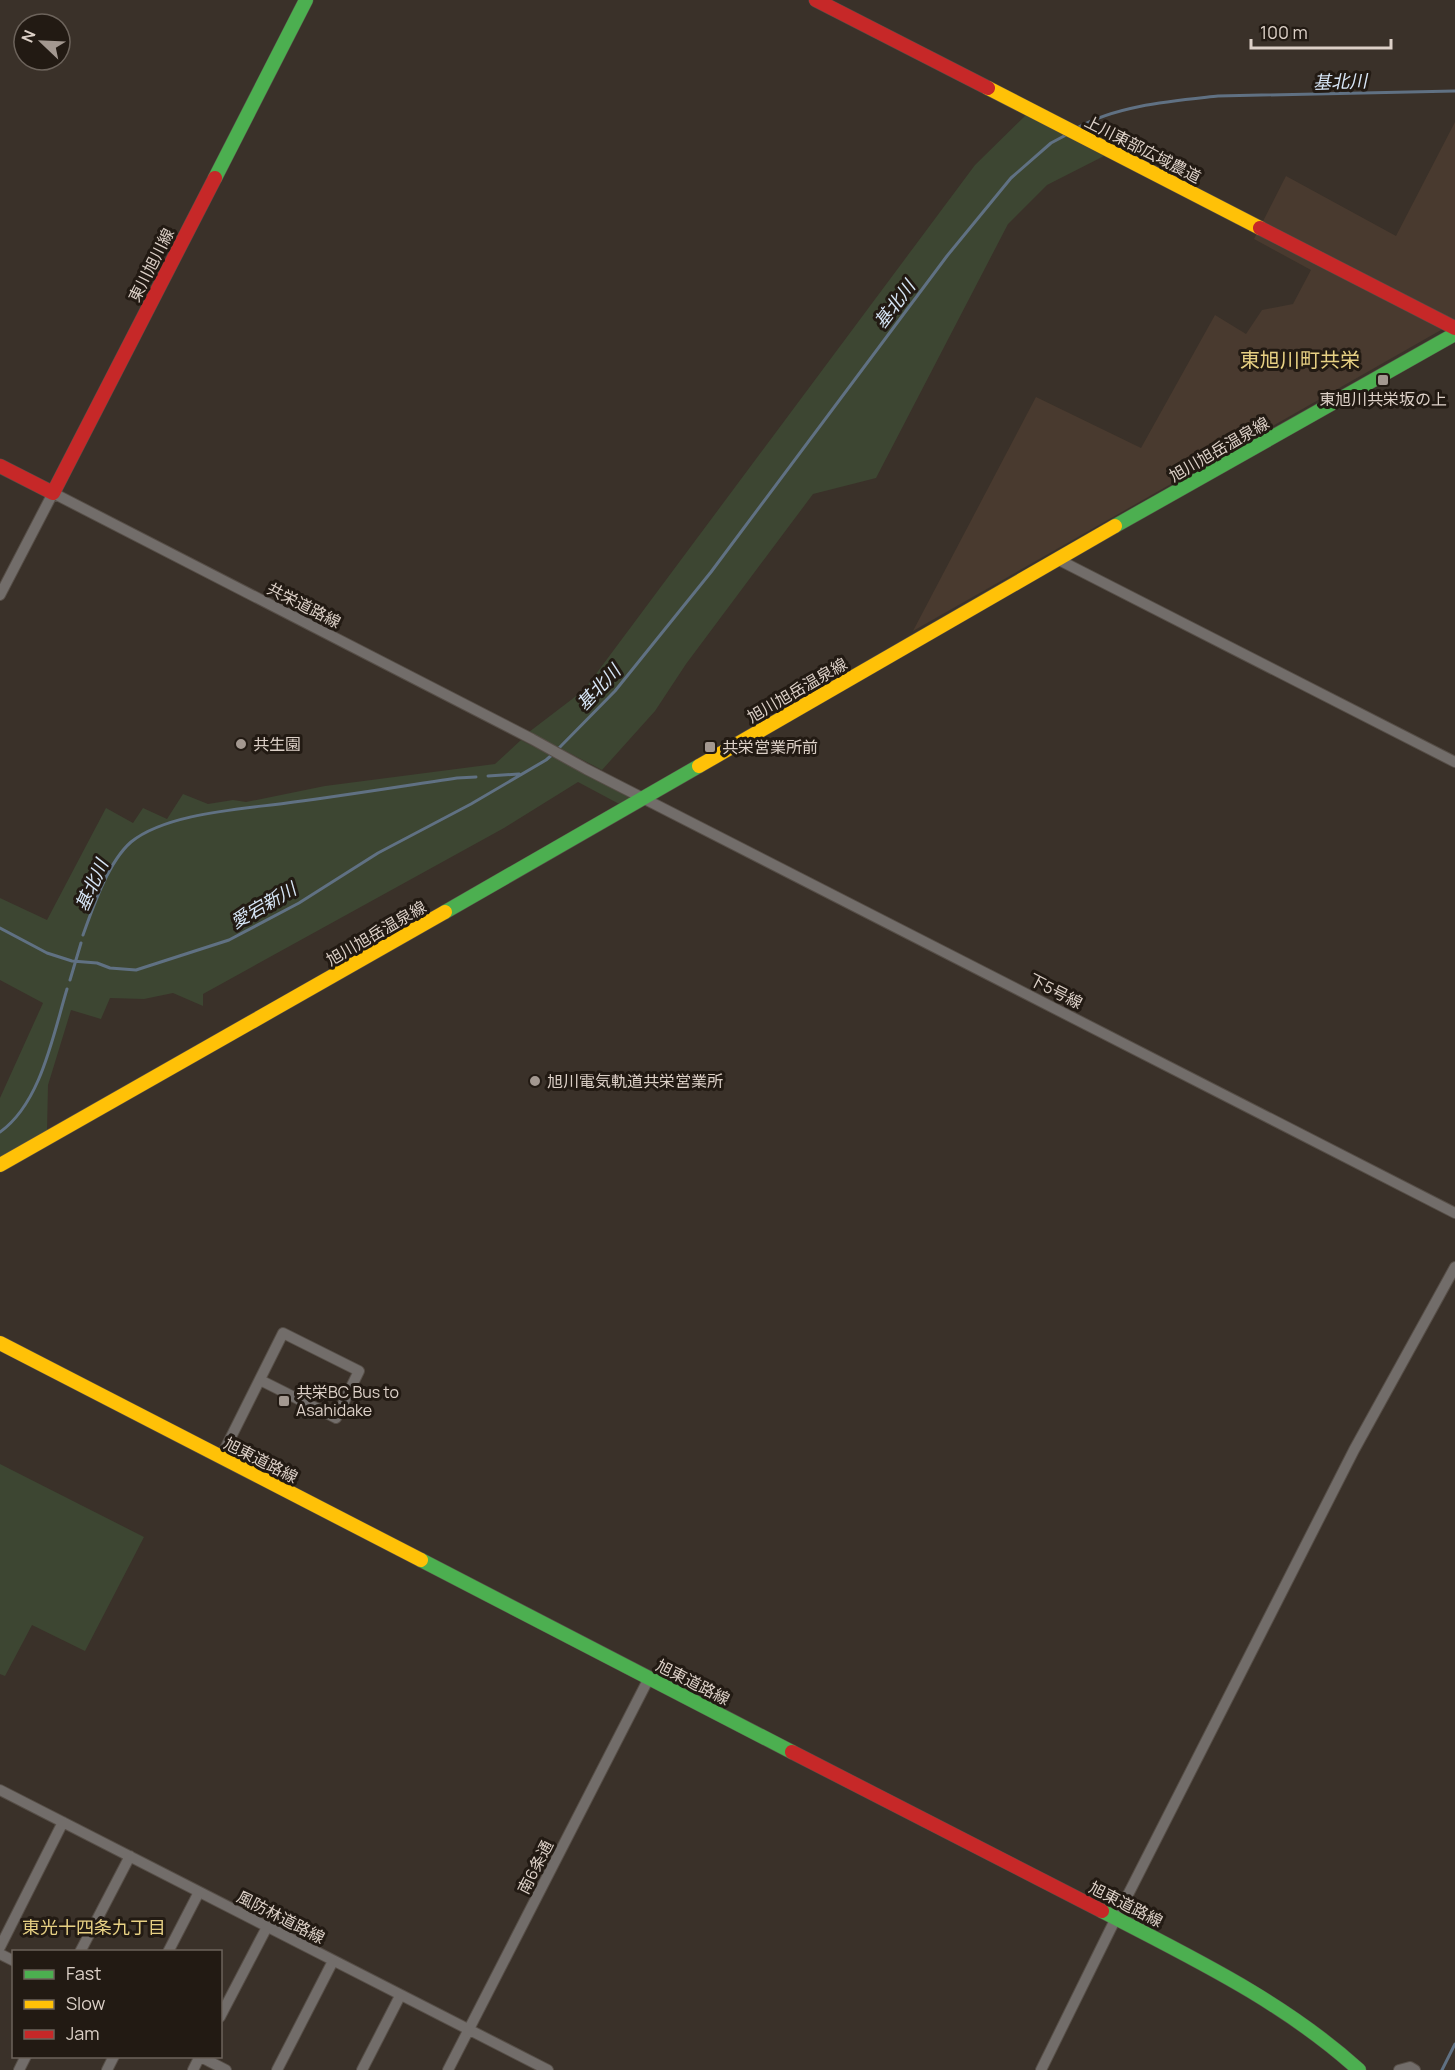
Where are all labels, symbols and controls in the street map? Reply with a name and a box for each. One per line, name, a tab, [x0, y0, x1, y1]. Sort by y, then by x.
north arrow	[12, 12, 72, 72]
scale bar	[1251, 12, 1390, 50]
text: 100 m	[1260, 20, 1308, 44]
text: N	[16, 27, 41, 46]
water label: 基北川	[1313, 68, 1369, 94]
street label: 上川東部広域農道	[1081, 110, 1205, 188]
street label: 東川旭川線	[123, 224, 179, 306]
water label: 基北川	[868, 274, 921, 333]
district label: 東旭川町共栄	[1240, 346, 1360, 373]
marker: 東旭川共栄坂の上	[1376, 373, 1390, 387]
place label: 東旭川共栄坂の上	[1319, 388, 1447, 410]
street label: 旭川旭岳温泉線	[1165, 411, 1273, 487]
street label: 共栄道路線	[263, 577, 345, 633]
street label: 旭川旭岳温泉線	[743, 652, 851, 728]
water label: 基北川	[571, 658, 627, 715]
place label: 共生園	[253, 733, 301, 755]
place label: 共栄営業所前	[722, 736, 818, 758]
marker: 共生園	[234, 737, 248, 751]
marker: 共栄営業所前	[703, 740, 717, 754]
water label: 基北川	[69, 854, 114, 915]
water label: 愛宕新川	[226, 876, 302, 933]
street label: 旭川旭岳温泉線	[322, 895, 430, 971]
street label: 下5号線	[1026, 968, 1086, 1014]
place label: 旭川電気軌道共栄営業所	[547, 1070, 723, 1092]
marker: 旭川電気軌道共栄営業所	[528, 1074, 542, 1088]
place label: 共栄BC Bus to Asahidake	[296, 1381, 399, 1421]
marker: 共栄BC Bus to Asahidake	[277, 1394, 291, 1408]
street label: 旭東道路線	[220, 1432, 302, 1488]
street label: 旭東道路線	[652, 1654, 734, 1710]
street label: 南6条通	[512, 1836, 558, 1898]
street label: 旭東道路線	[1085, 1876, 1167, 1932]
street label: 風防林道路線	[233, 1885, 329, 1949]
district label: 東光十四条九丁目	[22, 1915, 166, 1939]
legend	[12, 1950, 222, 2058]
text: Fast	[66, 1961, 101, 1985]
text: Slow	[66, 1991, 106, 2015]
text: Jam	[66, 2021, 100, 2045]

